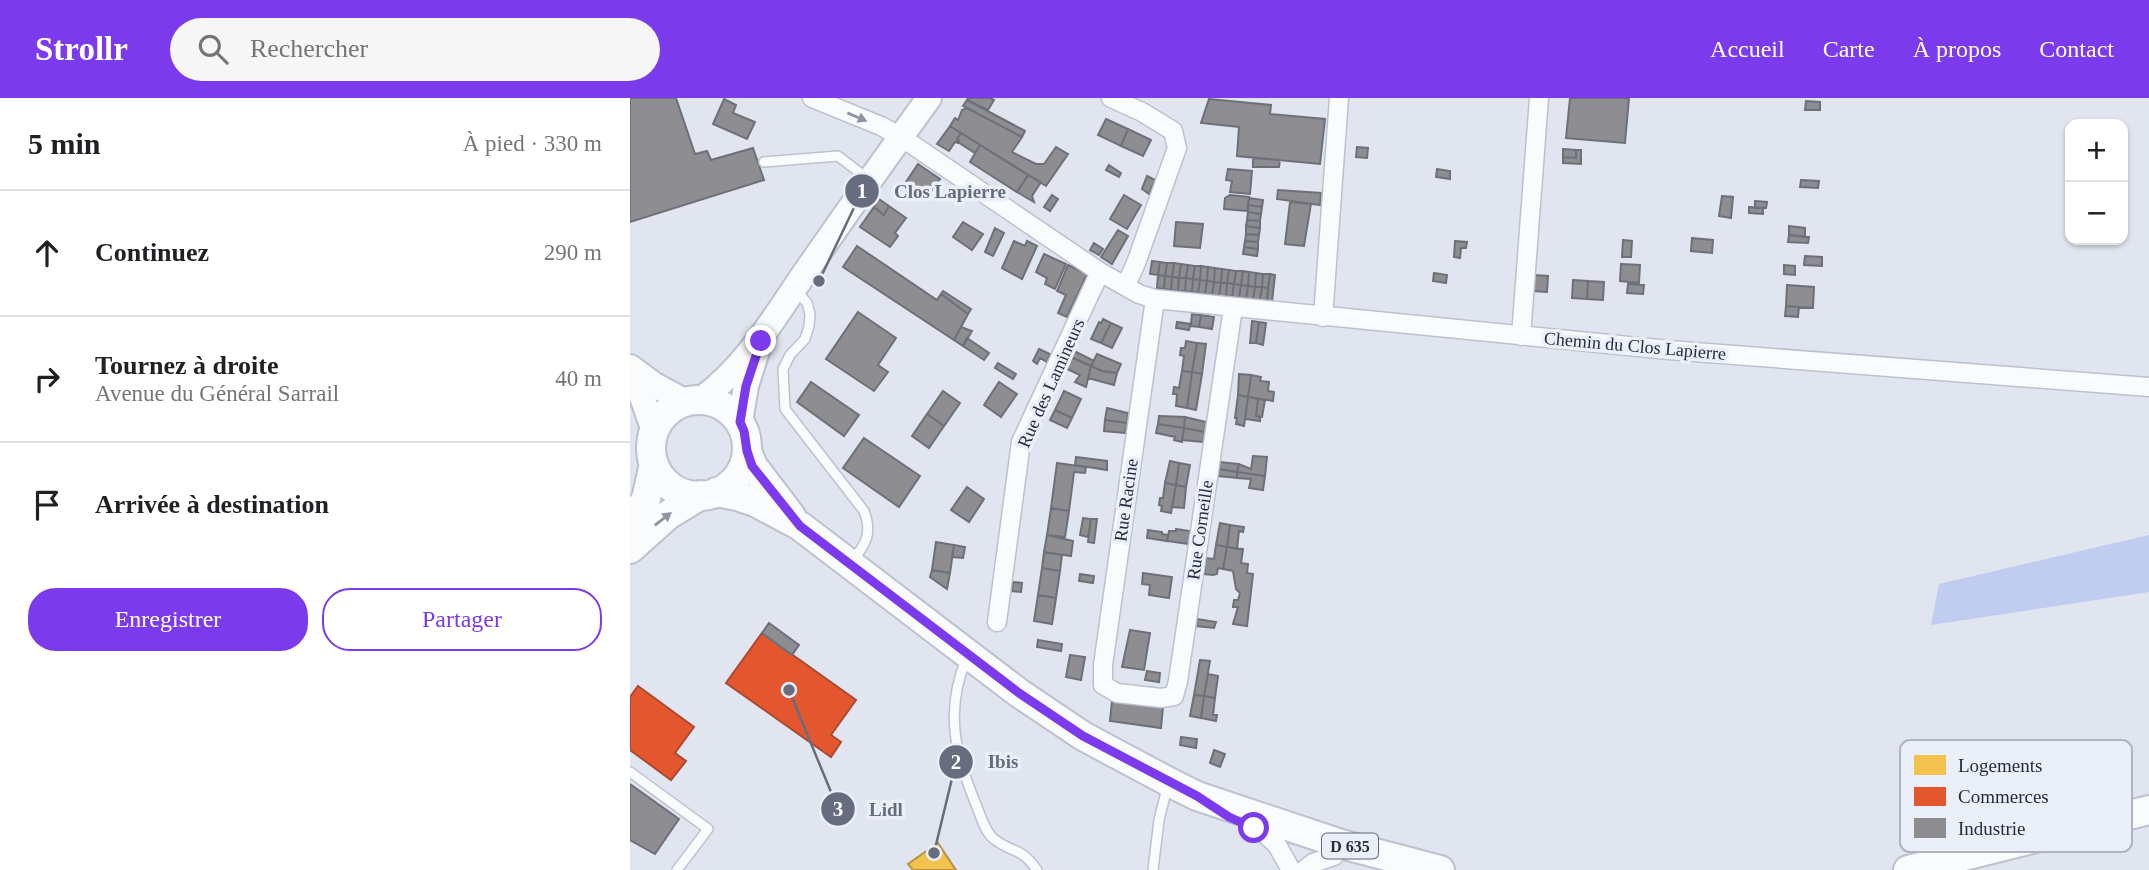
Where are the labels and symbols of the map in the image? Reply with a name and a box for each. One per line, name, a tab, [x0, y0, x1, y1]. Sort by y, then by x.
one-way arrow	[847, 111, 868, 122]
callout: Clos Lapierre	[844, 171, 1020, 211]
text: 1	[857, 179, 867, 203]
text: Clos Lapierre	[894, 181, 1006, 202]
street label: Rue des Lamineurs	[1014, 315, 1088, 451]
route end	[745, 325, 776, 356]
street label: Chemin du Clos Lapierre	[1543, 328, 1727, 364]
street label: Rue Racine	[1110, 457, 1142, 543]
street label: Rue Corneille	[1183, 479, 1217, 581]
one-way arrow	[654, 513, 672, 527]
legend	[1900, 740, 2132, 852]
callout: Ibis	[938, 742, 1032, 782]
text: 2	[951, 750, 961, 774]
text: Ibis	[988, 751, 1018, 772]
text: Logements	[1958, 755, 2042, 776]
text: Commerces	[1958, 786, 2049, 807]
callout: Lidl	[821, 789, 917, 829]
text: 3	[833, 797, 843, 821]
text: Lidl	[869, 799, 903, 820]
route start	[1238, 812, 1269, 843]
text: Industrie	[1958, 818, 2026, 839]
road number: D 635	[1322, 834, 1378, 859]

